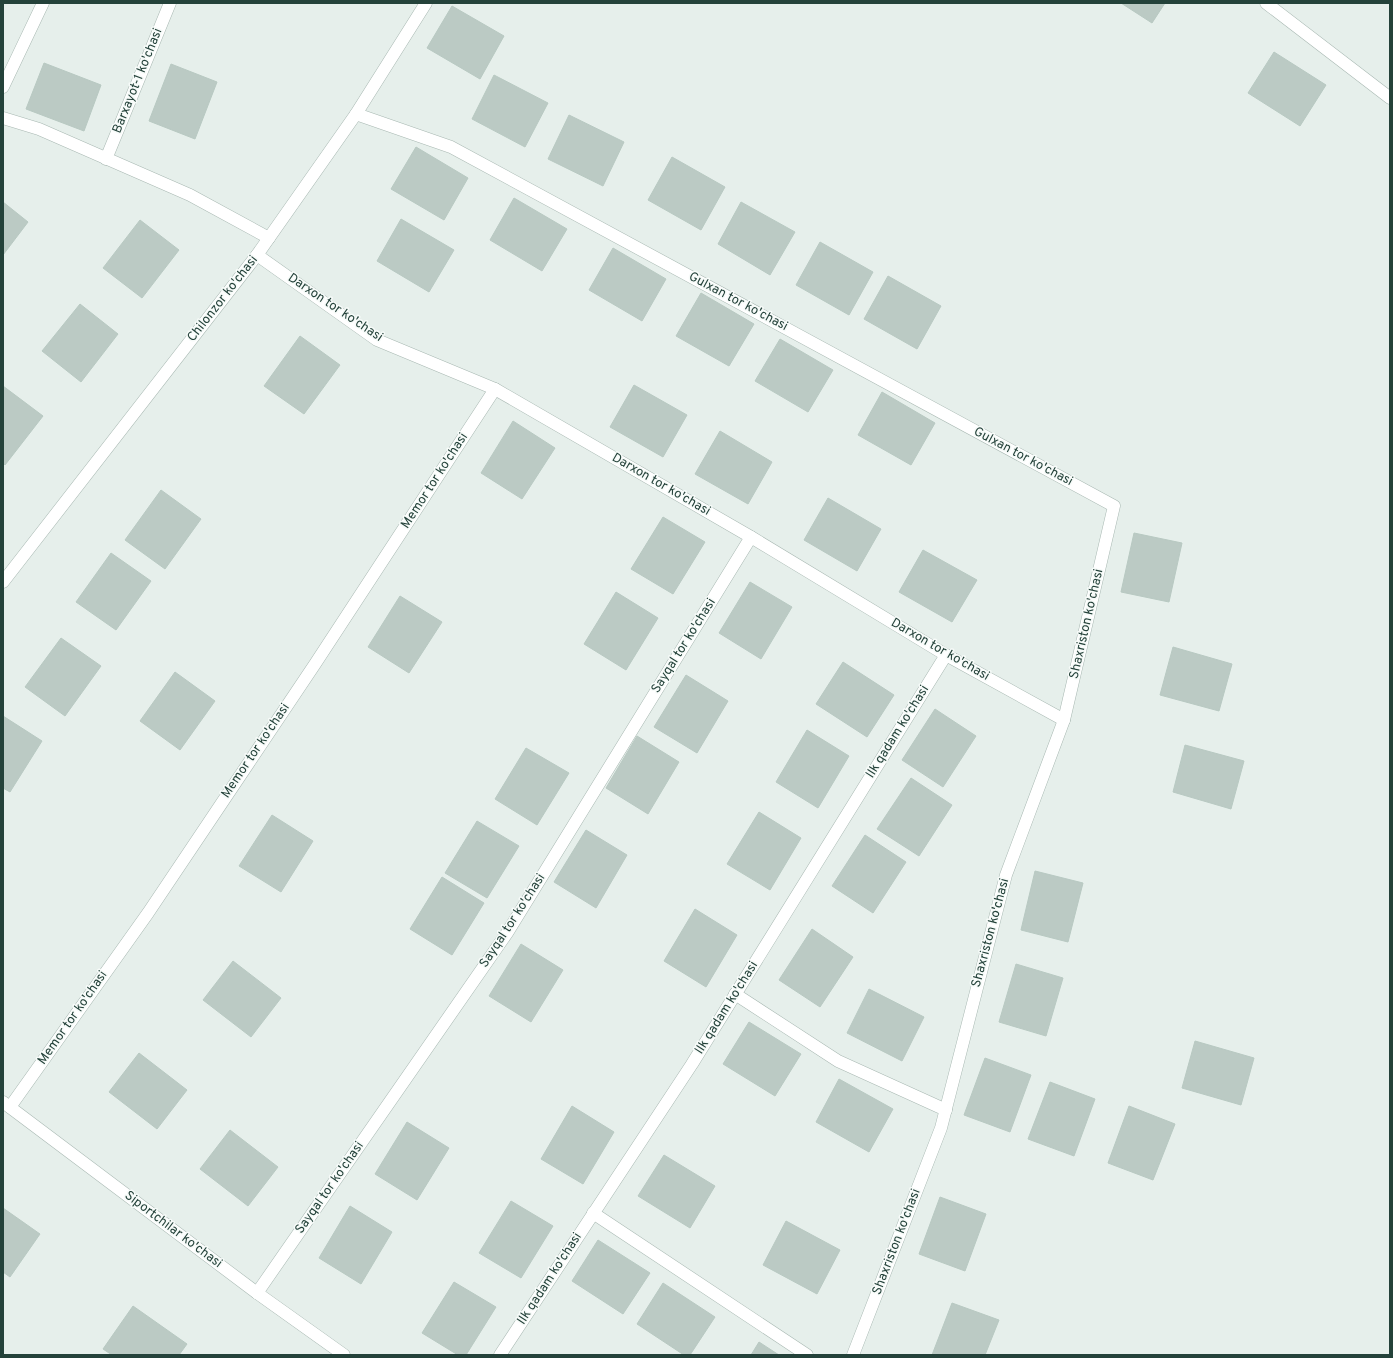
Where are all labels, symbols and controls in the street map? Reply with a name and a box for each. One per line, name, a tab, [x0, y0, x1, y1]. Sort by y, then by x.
street label: Barxayot-1 ko'chasi	[110, 26, 166, 136]
street label: Chilonzor ko'chasi	[184, 253, 262, 345]
street label: Gulxan tor ko'chasi	[686, 269, 790, 335]
street label: Darxon tor ko'chasi	[284, 270, 386, 346]
street label: Gulxan tor ko'chasi	[971, 424, 1075, 490]
street label: Memor tor ko'chasi	[398, 430, 472, 532]
street label: Darxon tor ko'chasi	[609, 450, 713, 520]
street label: Shaxriston ko'chasi	[1067, 567, 1107, 681]
street label: Sayqal tor ko'chasi	[648, 596, 720, 696]
street label: Darxon tor ko'chasi	[888, 615, 992, 685]
street label: Ilk qadam ko'chasi	[863, 683, 933, 781]
street label: Memor tor ko'chasi	[218, 701, 294, 801]
street label: Sayqal tor ko'chasi	[477, 871, 549, 971]
street label: Shaxriston ko'chasi	[969, 877, 1013, 989]
street label: Ilk qadam ko'chasi	[692, 959, 762, 1057]
street label: Memor tor ko'chasi	[35, 968, 111, 1068]
street label: Sayqal tor ko'chasi	[292, 1139, 368, 1237]
street label: Shaxriston ko'chasi	[869, 1187, 925, 1297]
street label: Siportchilar ko'chasi	[121, 1188, 225, 1272]
street label: Ilk qadam ko'chasi	[514, 1230, 586, 1328]

